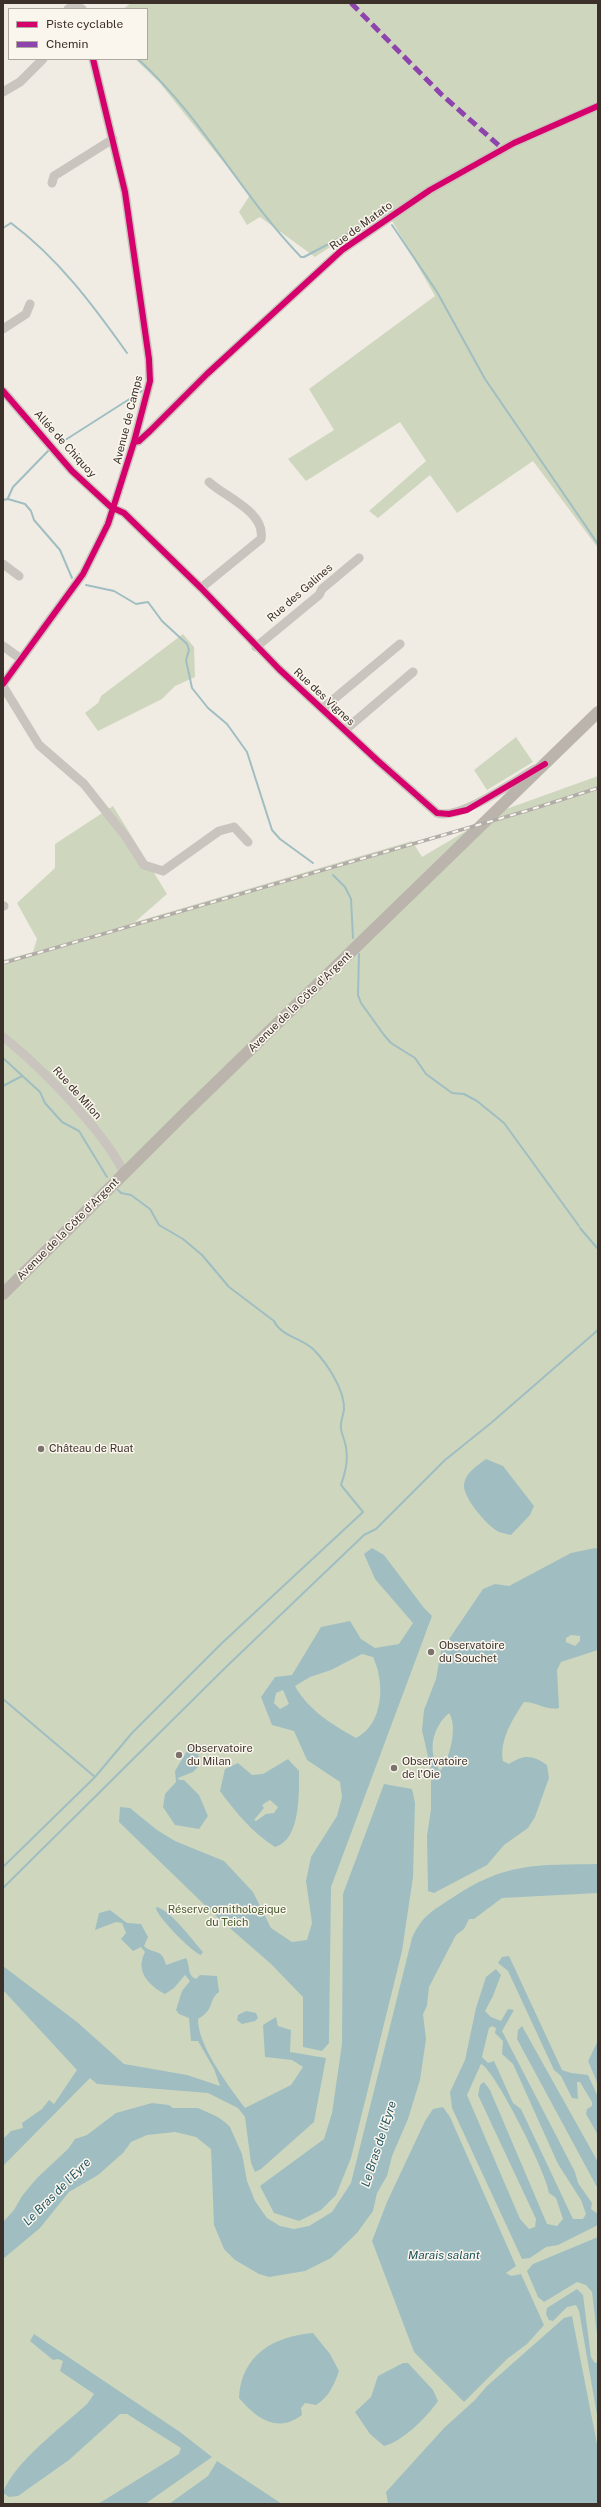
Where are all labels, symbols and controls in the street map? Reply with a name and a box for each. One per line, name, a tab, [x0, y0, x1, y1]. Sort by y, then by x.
legend	[8, 8, 148, 60]
text: Piste cyclable	[46, 17, 123, 31]
text: Chemin	[46, 37, 88, 51]
street label: Rue de Matato	[327, 199, 395, 253]
street label: Avenue de Camps	[111, 374, 145, 466]
street label: Allée de Chiquoy	[31, 408, 99, 480]
street label: Rue des Galines	[265, 561, 335, 625]
street label: Rue des Vignes	[291, 665, 357, 729]
street label: Avenue de la Côte d'Argent	[245, 949, 355, 1055]
street label: Rue de Milon	[50, 1064, 104, 1122]
street label: Avenue de la Côte d'Argent	[14, 1175, 122, 1283]
place label: Château de Ruat	[49, 1442, 134, 1456]
marker: Château de Ruat	[36, 1444, 46, 1454]
place label: Observatoire du Souchet	[439, 1639, 505, 1665]
marker: Observatoire du Souchet	[426, 1647, 436, 1657]
place label: Observatoire du Milan	[187, 1742, 253, 1768]
marker: Observatoire du Milan	[174, 1750, 184, 1760]
place label: Observatoire de l'Oie	[402, 1755, 468, 1781]
marker: Observatoire de l'Oie	[389, 1763, 399, 1773]
park label: Réserve ornithologique du Teich	[168, 1903, 286, 1929]
water label: Le Bras de l'Eyre	[358, 2099, 400, 2189]
water label: Le Bras de l'Eyre	[20, 2155, 94, 2229]
water label: Marais salant	[408, 2248, 480, 2262]

